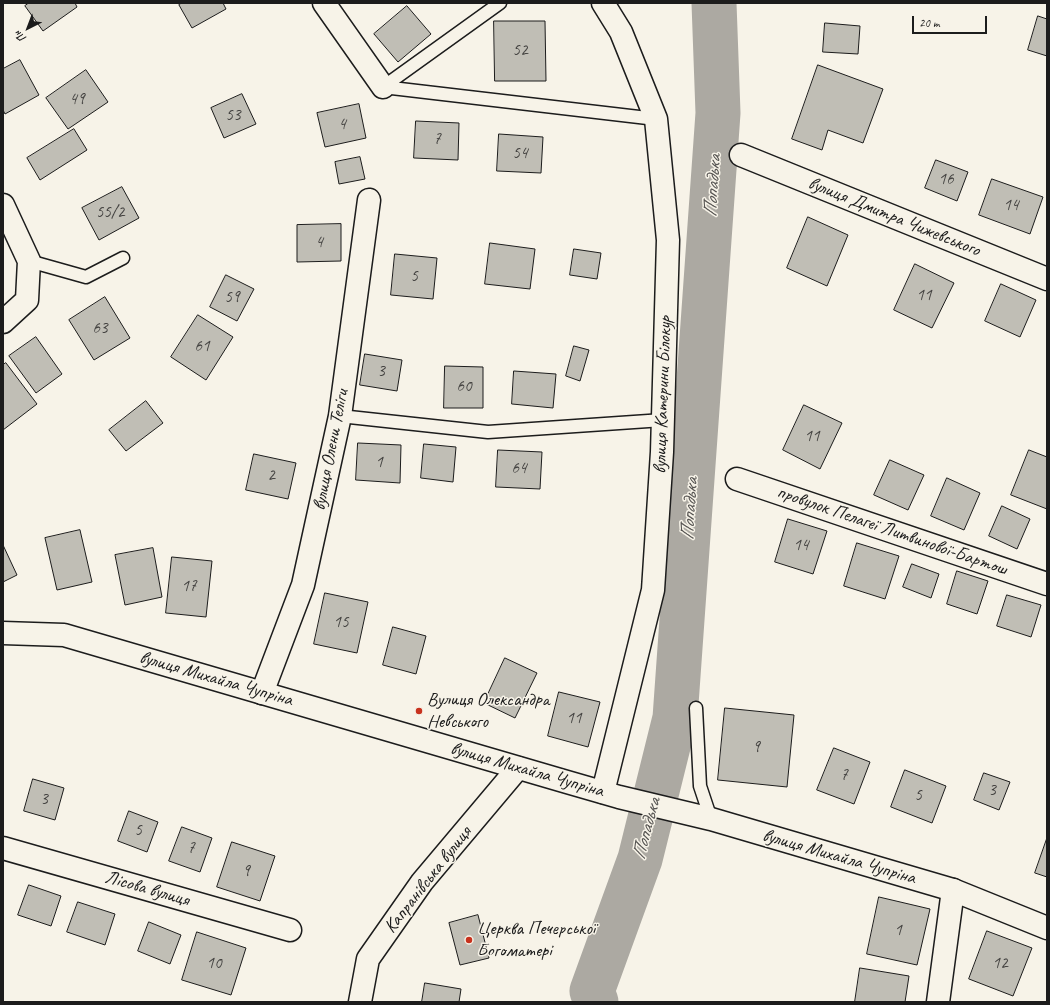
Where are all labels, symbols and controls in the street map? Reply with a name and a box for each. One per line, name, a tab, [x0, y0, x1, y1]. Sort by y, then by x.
north arrow	[8, 8, 48, 48]
scale bar	[914, 8, 989, 34]
text: 20 m	[919, 15, 939, 31]
text: Пн	[11, 28, 29, 46]
house number: 52	[512, 41, 528, 61]
house number: 49	[69, 90, 85, 110]
house number: 53	[225, 106, 241, 126]
house number: 4	[338, 115, 346, 135]
house number: 7	[433, 130, 441, 150]
house number: 54	[512, 144, 528, 164]
water label: Попадька	[699, 154, 727, 218]
house number: 16	[938, 170, 954, 190]
street label: вулиця Дмитра Чижевського	[805, 172, 983, 262]
house number: 14	[1003, 196, 1019, 216]
house number: 55/2	[96, 203, 124, 223]
house number: 4	[315, 233, 323, 253]
house number: 5	[410, 267, 418, 287]
house number: 11	[916, 286, 932, 306]
house number: 59	[224, 288, 240, 308]
street label: вулиця Катерини Білокур	[649, 316, 677, 474]
house number: 63	[92, 319, 108, 339]
house number: 61	[194, 337, 210, 357]
house number: 3	[377, 362, 385, 382]
house number: 60	[456, 377, 472, 397]
street label: вулиця Олени Теліги	[308, 387, 354, 513]
house number: 11	[804, 427, 820, 447]
house number: 1	[375, 453, 383, 473]
house number: 64	[511, 459, 527, 479]
house number: 2	[267, 466, 275, 486]
water label: Попадька	[676, 477, 704, 541]
street label: провулок Пелагеї Литвинової-Бартош	[774, 481, 1010, 581]
house number: 14	[793, 536, 809, 556]
house number: 17	[181, 577, 197, 597]
house number: 15	[333, 613, 349, 633]
street label: вулиця Михайла Чупріна	[137, 646, 295, 712]
place label: Вулиця Олександра Невського	[427, 689, 549, 733]
marker: Вулиця Олександра Невського	[414, 706, 424, 716]
house number: 11	[566, 709, 582, 729]
street label: вулиця Михайла Чупріна	[448, 737, 606, 803]
house number: 9	[752, 738, 760, 758]
house number: 7	[840, 766, 848, 786]
house number: 3	[988, 781, 996, 801]
house number: 5	[914, 786, 922, 806]
house number: 3	[40, 790, 48, 810]
water label: Попадька	[627, 796, 667, 862]
house number: 5	[134, 821, 142, 841]
street label: Капранівська вулиця	[379, 822, 477, 938]
street label: вулиця Михайла Чупріна	[760, 824, 918, 890]
house number: 7	[187, 839, 195, 859]
house number: 9	[242, 862, 250, 882]
street label: Лісова вулиця	[102, 866, 192, 912]
place label: Церква Печерської Богоматері	[477, 918, 595, 962]
house number: 1	[894, 921, 902, 941]
marker: Церква Печерської Богоматері	[464, 935, 474, 945]
house number: 10	[206, 954, 222, 974]
house number: 12	[992, 954, 1008, 974]

